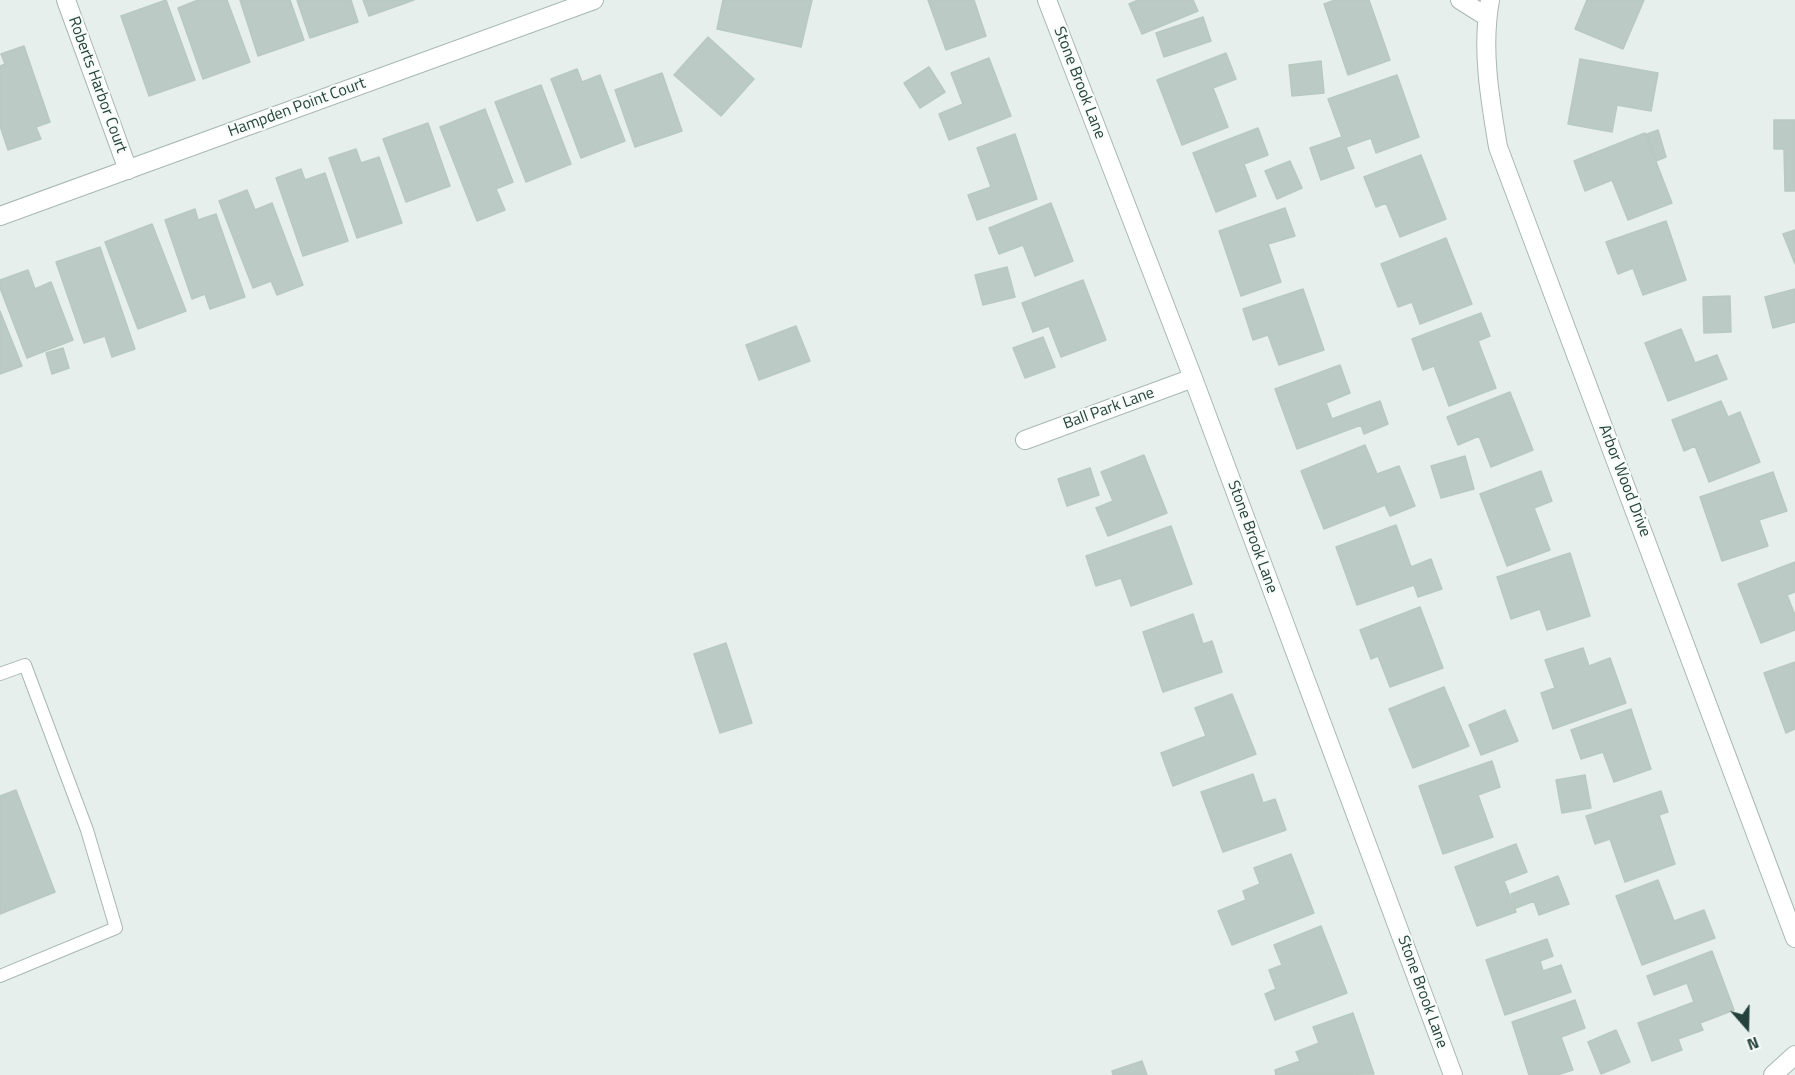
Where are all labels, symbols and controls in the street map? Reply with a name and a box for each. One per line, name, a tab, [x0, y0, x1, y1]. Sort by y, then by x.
street label: Roberts Harbor Court	[63, 14, 131, 156]
street label: Stone Brook Lane	[1049, 24, 1109, 142]
street label: Hampden Point Court	[226, 74, 368, 142]
street label: Ball Park Lane	[1061, 384, 1157, 434]
street label: Arbor Wood Drive	[1594, 422, 1654, 540]
street label: Stone Brook Lane	[1223, 478, 1281, 596]
street label: Stone Brook Lane	[1393, 933, 1451, 1051]
north arrow	[1717, 997, 1777, 1057]
text: N	[1744, 1031, 1762, 1057]

